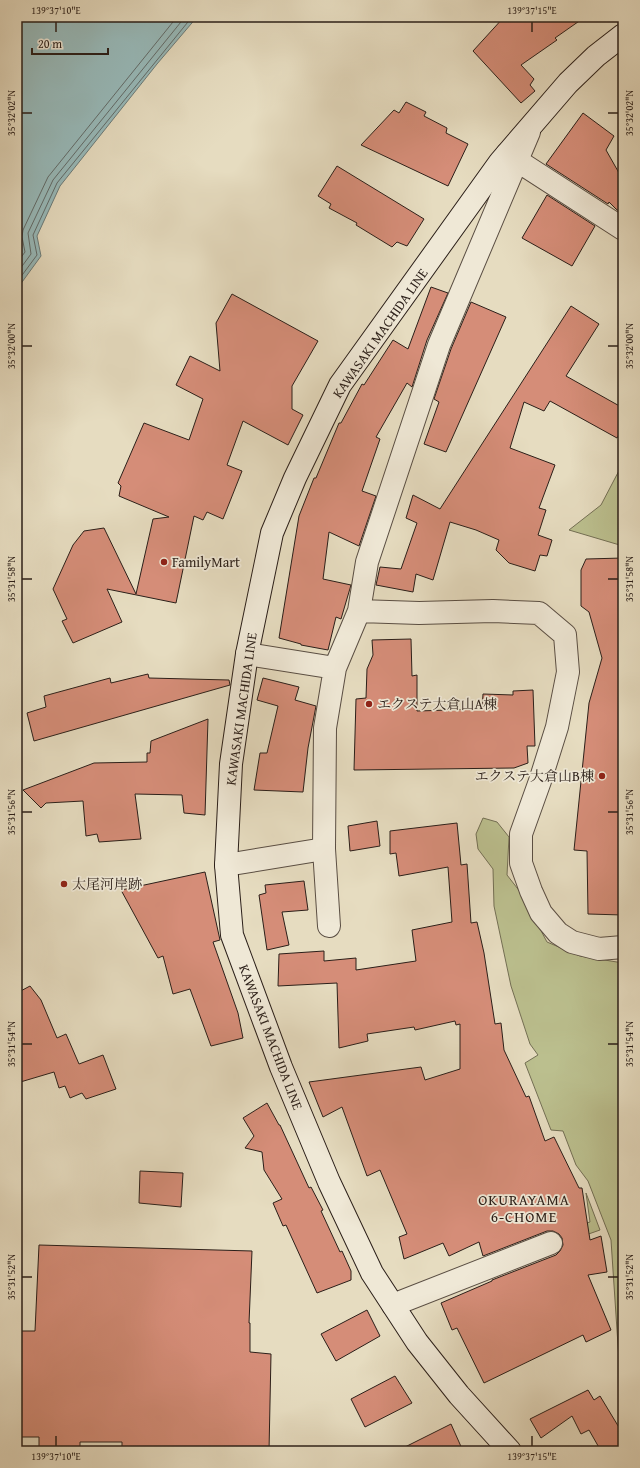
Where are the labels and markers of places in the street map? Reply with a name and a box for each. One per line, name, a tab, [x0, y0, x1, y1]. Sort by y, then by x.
place label: FamilyMart	[172, 552, 240, 572]
marker: FamilyMart	[159, 557, 169, 567]
place label: エクステ大倉山A棟	[377, 694, 497, 714]
marker: エクステ大倉山A棟	[364, 699, 374, 709]
place label: エクステ大倉山B棟	[474, 766, 594, 786]
marker: エクステ大倉山B棟	[597, 771, 607, 781]
place label: 太尾河岸跡	[72, 874, 142, 894]
marker: 太尾河岸跡	[59, 879, 69, 889]

